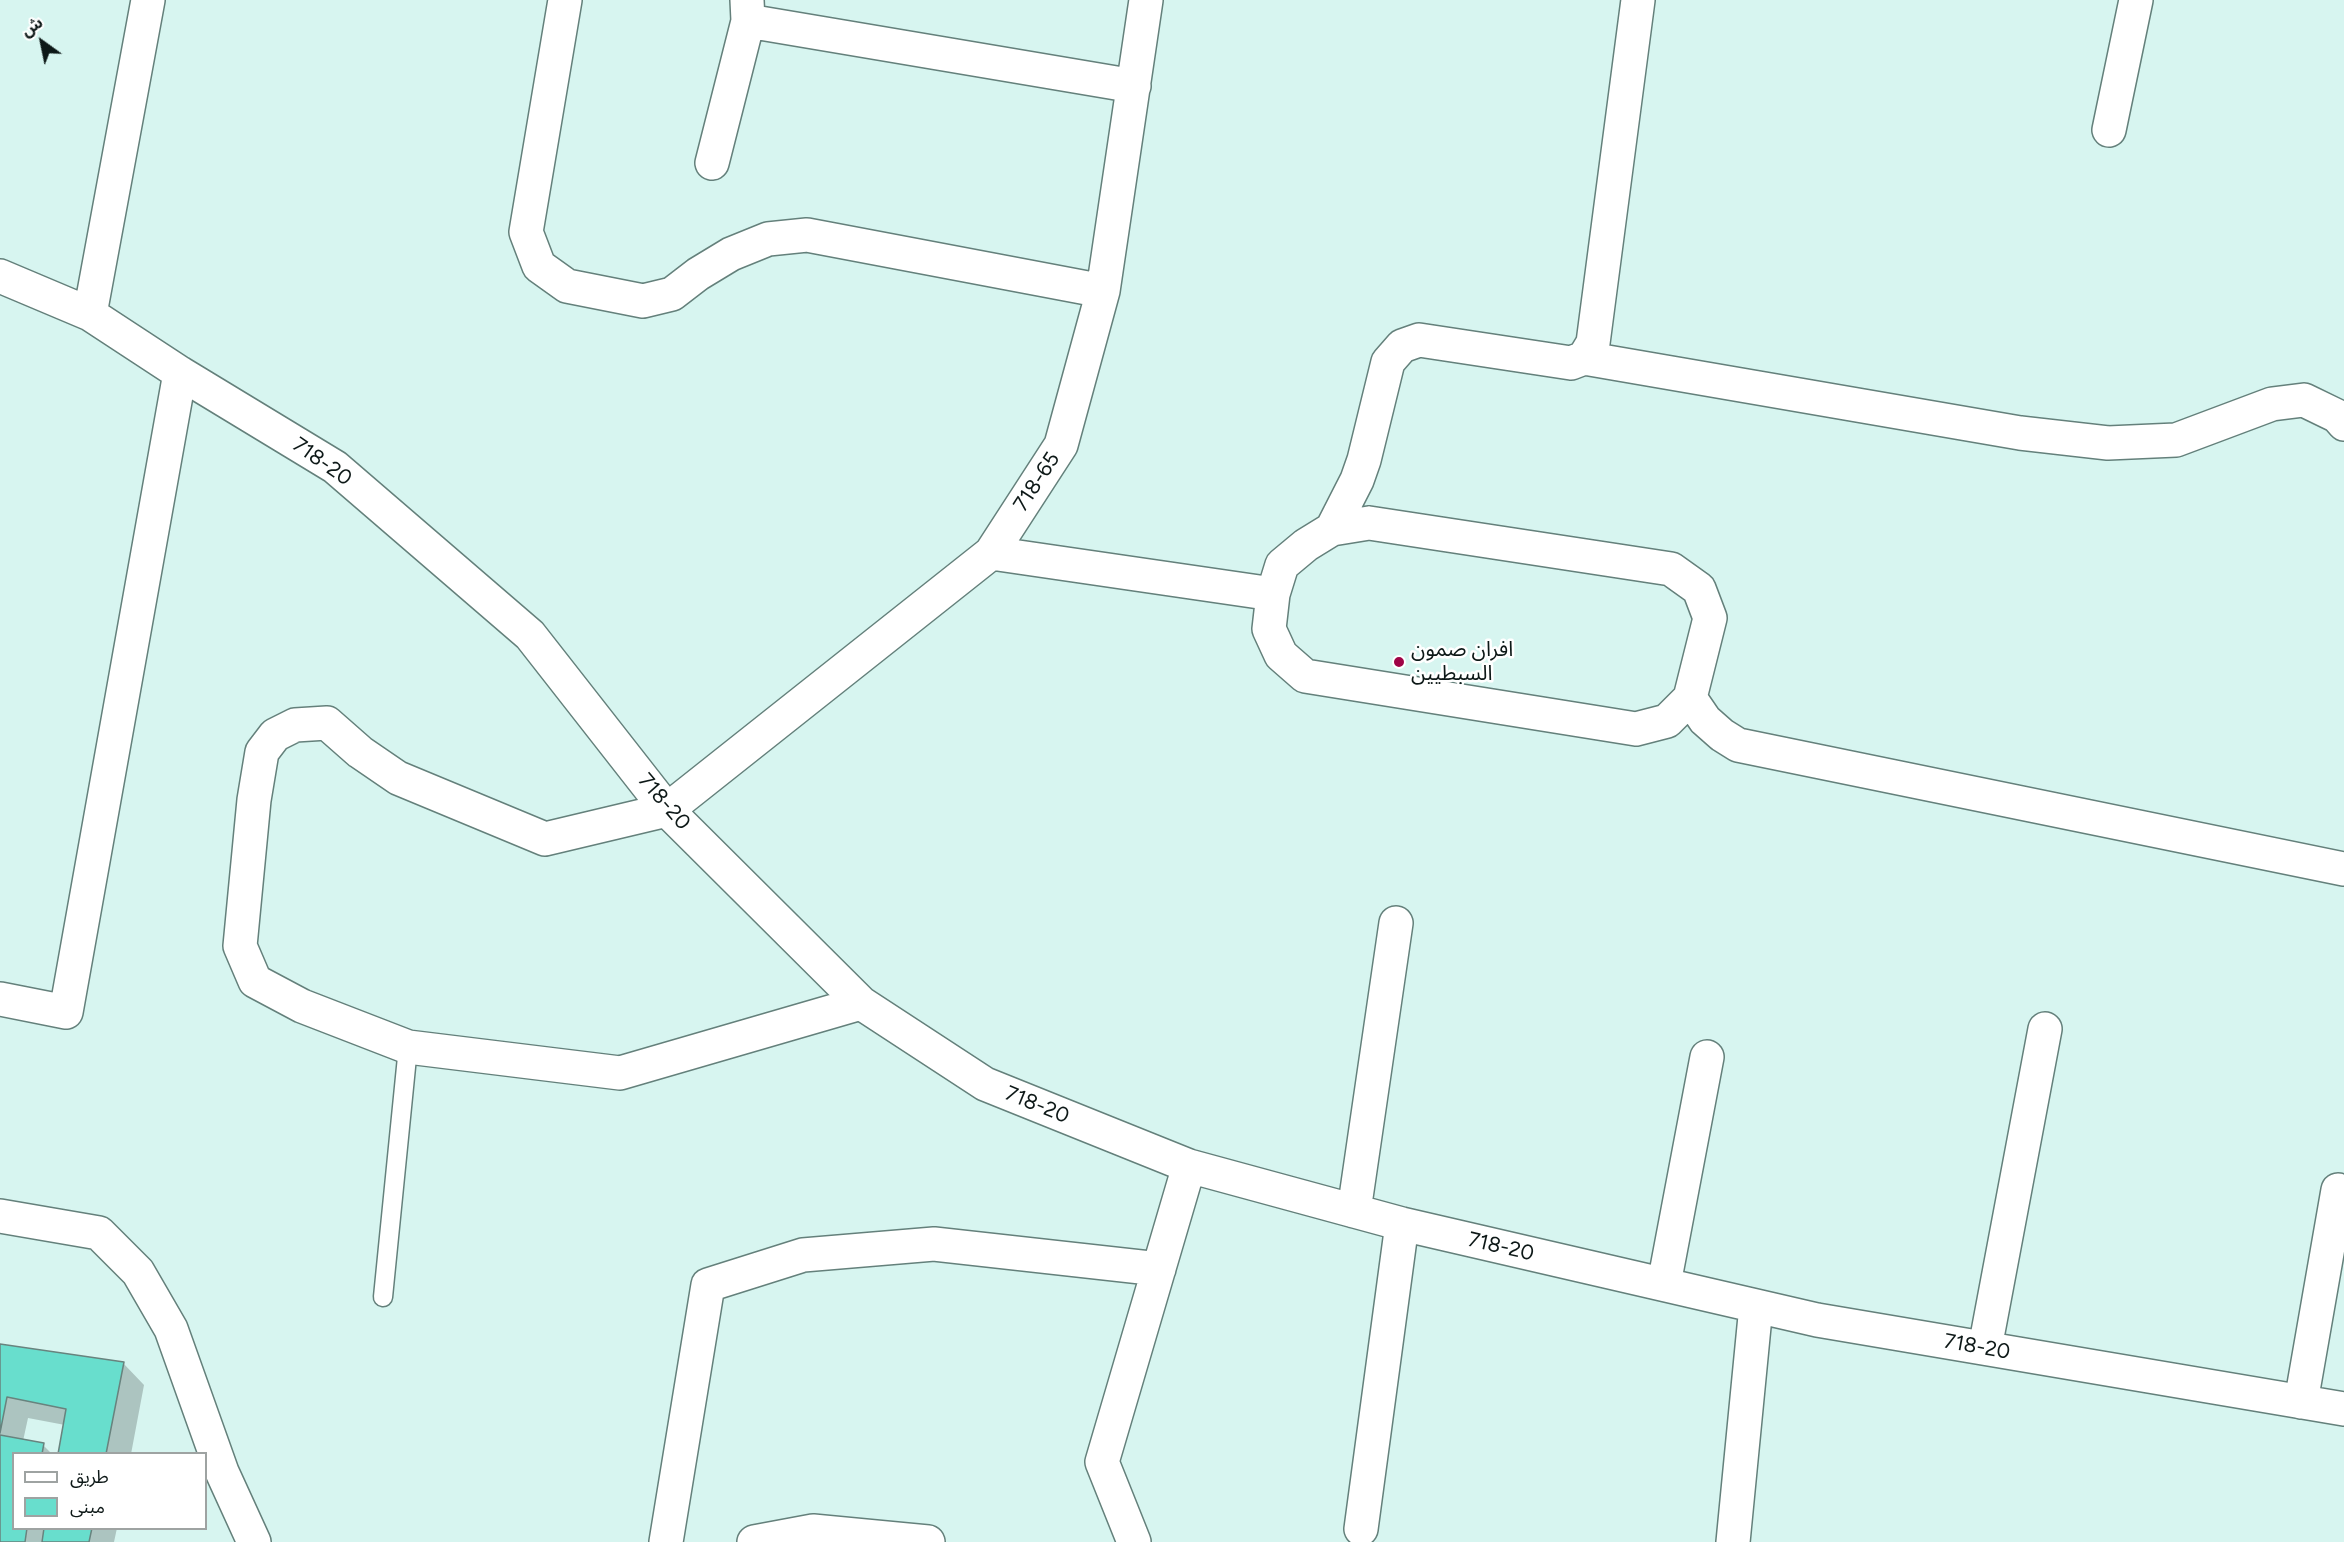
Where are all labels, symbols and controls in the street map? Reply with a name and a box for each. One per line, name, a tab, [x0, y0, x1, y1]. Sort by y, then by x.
north arrow	[12, 12, 72, 72]
text: ش	[18, 13, 46, 40]
street label: 718-20	[287, 433, 357, 491]
street label: 718-65	[1009, 448, 1065, 516]
place label: افران صمون السبطيين	[1411, 637, 1513, 687]
marker: افران صمون السبطيين	[1392, 655, 1406, 669]
street label: 718-20	[633, 769, 695, 835]
street label: 718-20	[1001, 1081, 1073, 1129]
street label: 718-20	[1466, 1227, 1536, 1267]
street label: 718-20	[1942, 1329, 2012, 1365]
legend	[12, 1452, 207, 1530]
text: طريق	[70, 1466, 109, 1488]
text: مبنى	[70, 1496, 105, 1518]

